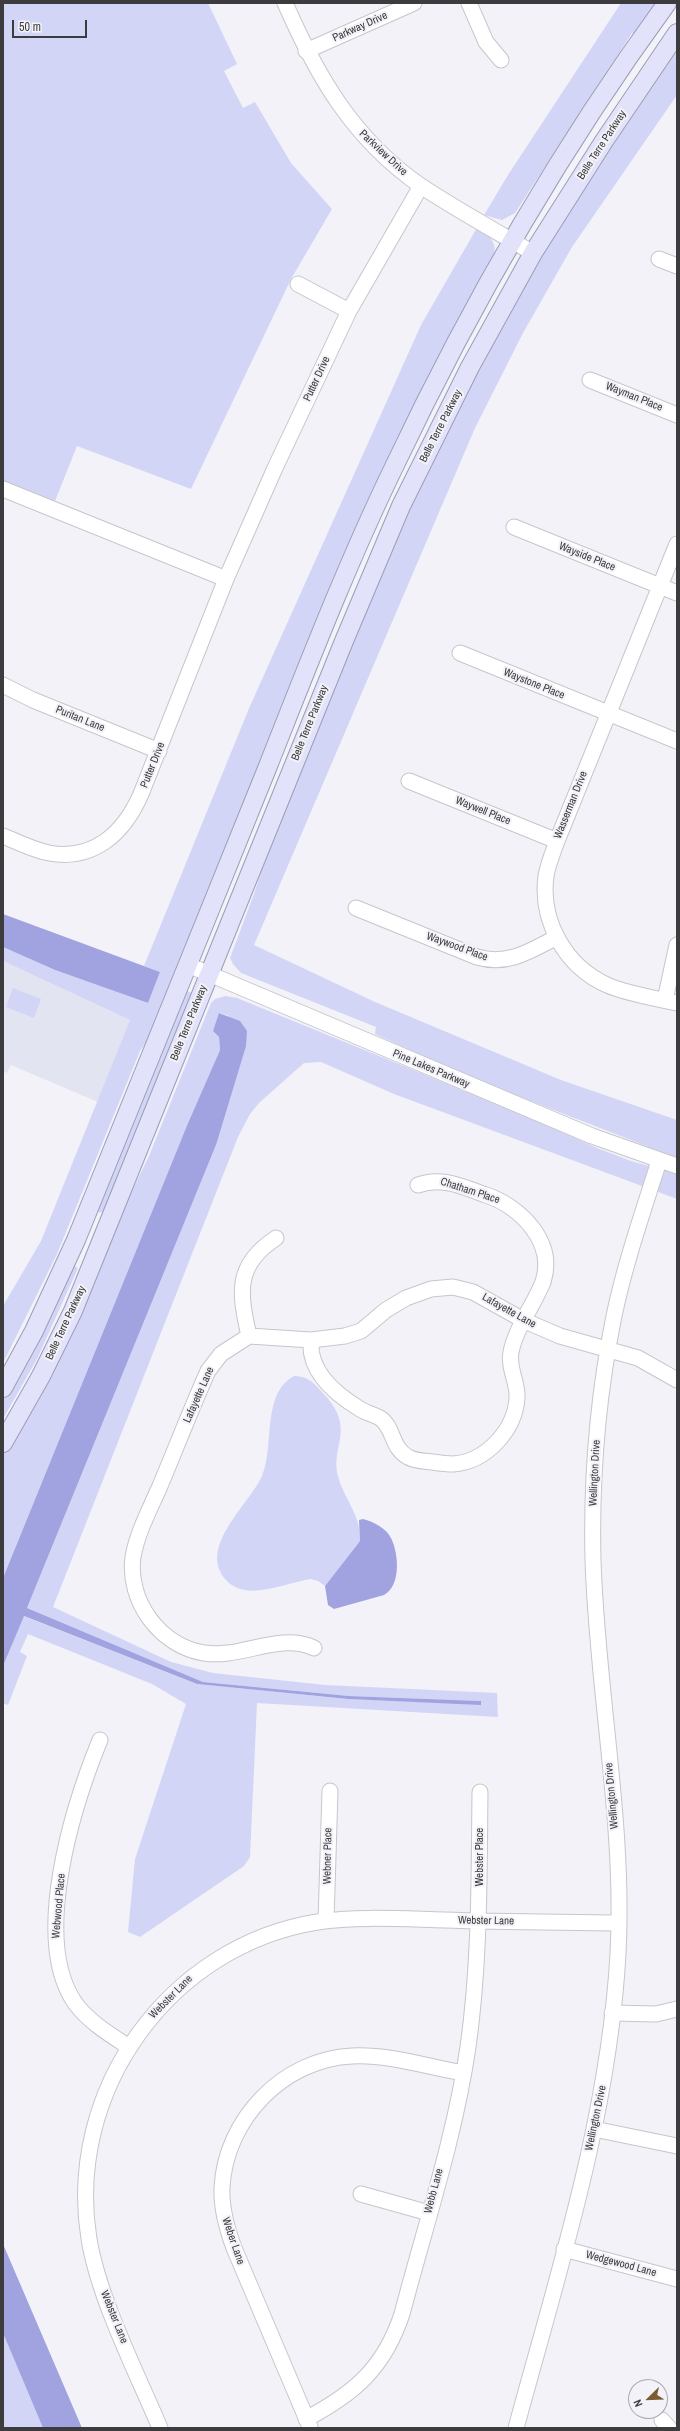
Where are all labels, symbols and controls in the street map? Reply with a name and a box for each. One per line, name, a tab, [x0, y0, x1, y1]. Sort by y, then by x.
street label: Parkway Drive	[331, 9, 389, 45]
scale bar	[14, 12, 89, 38]
text: 50 m	[19, 19, 41, 35]
street label: Belle Terre Parkway	[575, 108, 629, 182]
street label: Parkview Drive	[356, 127, 410, 179]
street label: Putter Drive	[301, 354, 333, 404]
street label: Wayman Place	[604, 380, 664, 414]
street label: Belle Terre Parkway	[417, 387, 465, 465]
street label: Wayside Place	[557, 540, 617, 574]
street label: Waystone Place	[501, 666, 567, 702]
street label: Belle Terre Parkway	[289, 683, 331, 763]
street label: Puritan Lane	[54, 703, 106, 735]
street label: Putter Drive	[138, 740, 168, 790]
street label: Wasserman Drive	[551, 769, 591, 841]
street label: Waywell Place	[453, 794, 513, 828]
street label: Waywood Place	[425, 930, 489, 964]
street label: Belle Terre Parkway	[168, 983, 210, 1063]
street label: Pine Lakes Parkway	[391, 1047, 471, 1091]
street label: Chatham Place	[439, 1175, 501, 1207]
street label: Belle Terre Parkway	[43, 1284, 89, 1362]
street label: Lafayette Lane	[480, 1291, 538, 1331]
street label: Lafayette Lane	[181, 1365, 217, 1425]
street label: Wellington Drive	[587, 1439, 603, 1507]
street label: Wellington Drive	[603, 1762, 621, 1830]
street label: Webner Place	[321, 1828, 335, 1884]
street label: Webster Place	[473, 1828, 487, 1886]
street label: Webwood Place	[50, 1873, 68, 1939]
street label: Webster Lane	[458, 1914, 514, 1928]
street label: Webster Lane	[147, 1973, 195, 2021]
street label: Wellington Drive	[583, 2084, 609, 2152]
street label: Webb Lane	[422, 2167, 446, 2215]
street label: Weber Lane	[219, 2216, 247, 2266]
street label: Wedgewood Lane	[584, 2248, 658, 2280]
street label: Webster Lane	[97, 2289, 131, 2345]
north arrow	[628, 2379, 668, 2419]
text: N	[630, 2398, 646, 2409]

